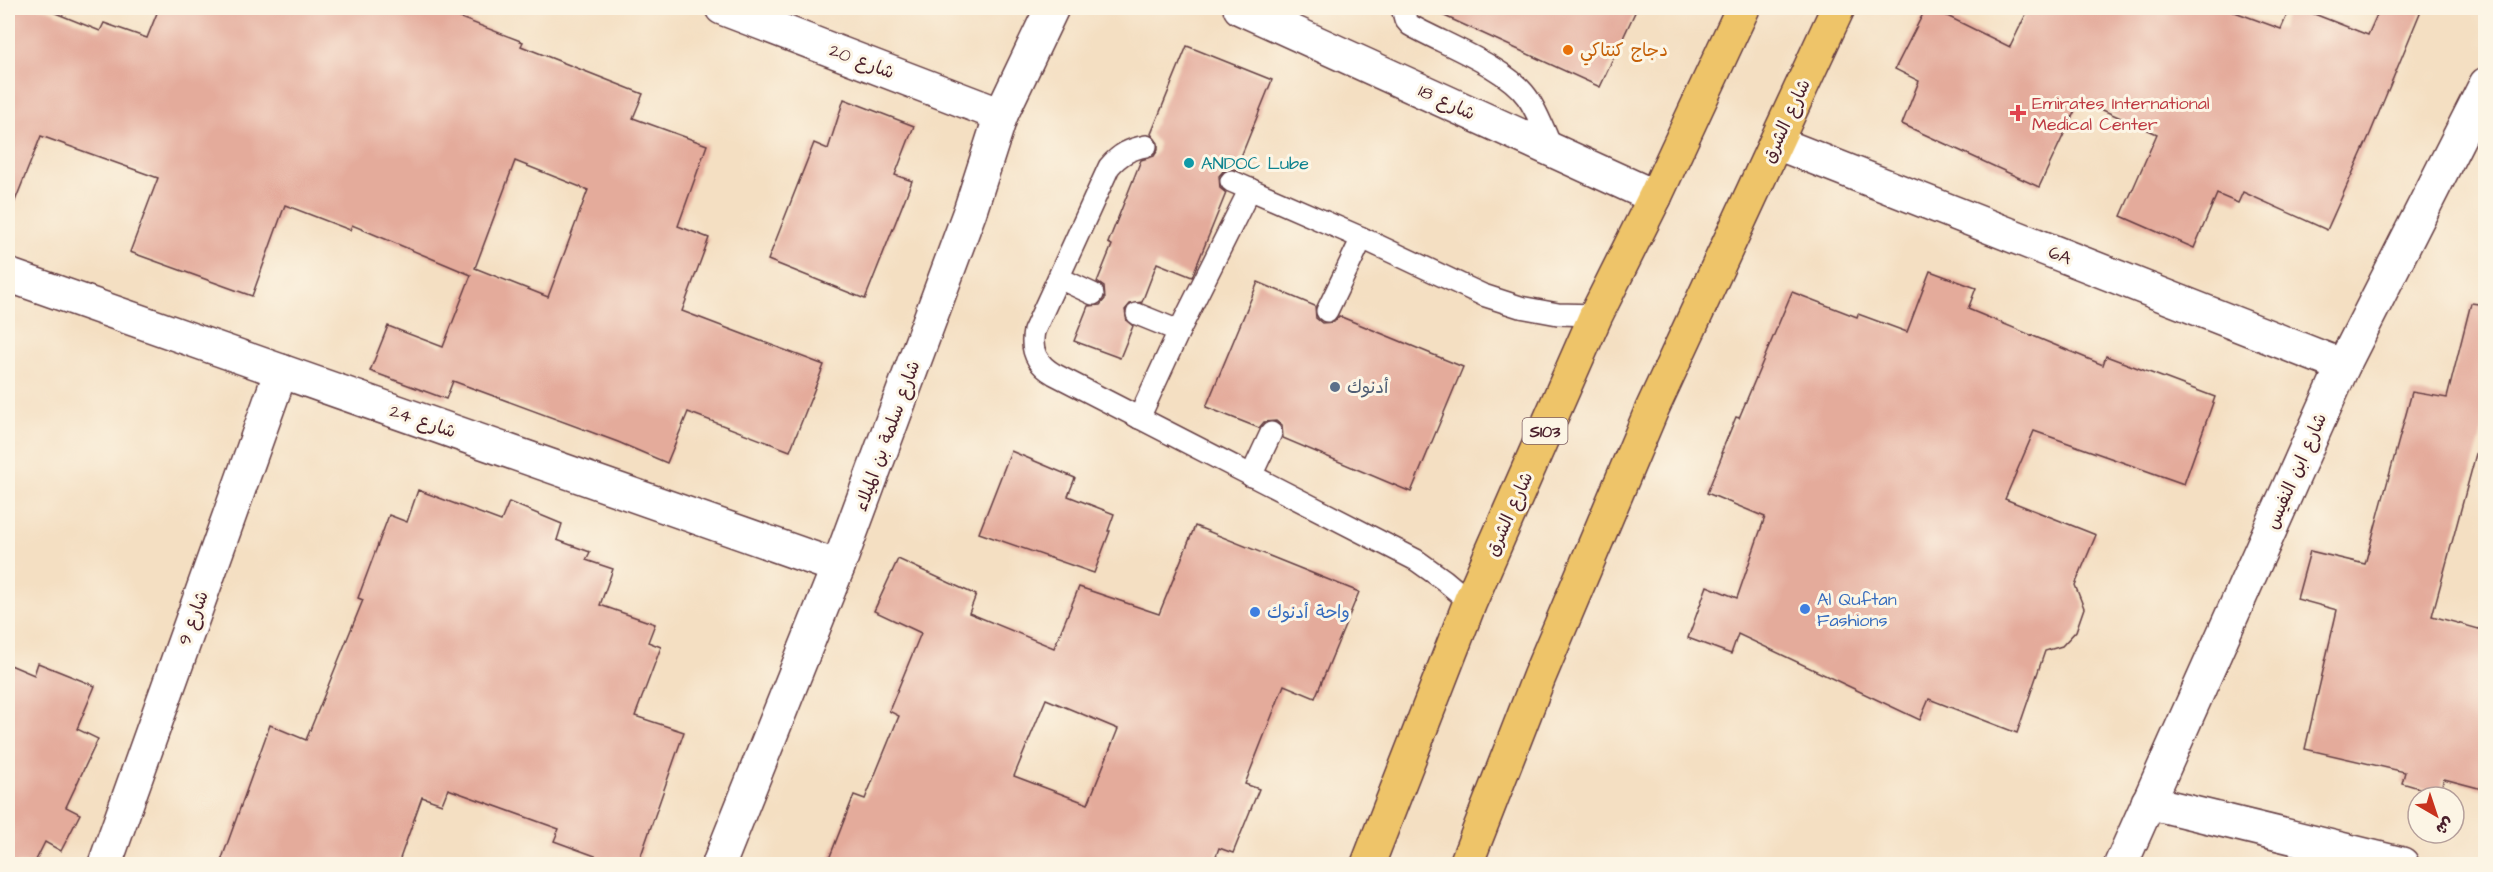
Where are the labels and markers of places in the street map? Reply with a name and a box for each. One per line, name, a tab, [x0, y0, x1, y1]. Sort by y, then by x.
place label: دجاج كنتاكي	[1580, 38, 1668, 66]
marker: دجاج كنتاكي	[1561, 43, 1575, 57]
place label: Emirates International Medical Center	[2032, 91, 2210, 137]
marker: Emirates International Medical Center	[2009, 104, 2027, 122]
place label: ANDOC Lube	[1201, 151, 1309, 176]
marker: ANDOC Lube	[1182, 156, 1196, 170]
place label: أدنوك	[1347, 375, 1389, 400]
marker: أدنوك	[1328, 380, 1342, 394]
place label: Al Quftan Fashions	[1817, 587, 1897, 633]
place label: واحة أدنوك	[1267, 600, 1350, 625]
marker: Al Quftan Fashions	[1798, 602, 1812, 616]
marker: واحة أدنوك	[1248, 605, 1262, 619]

